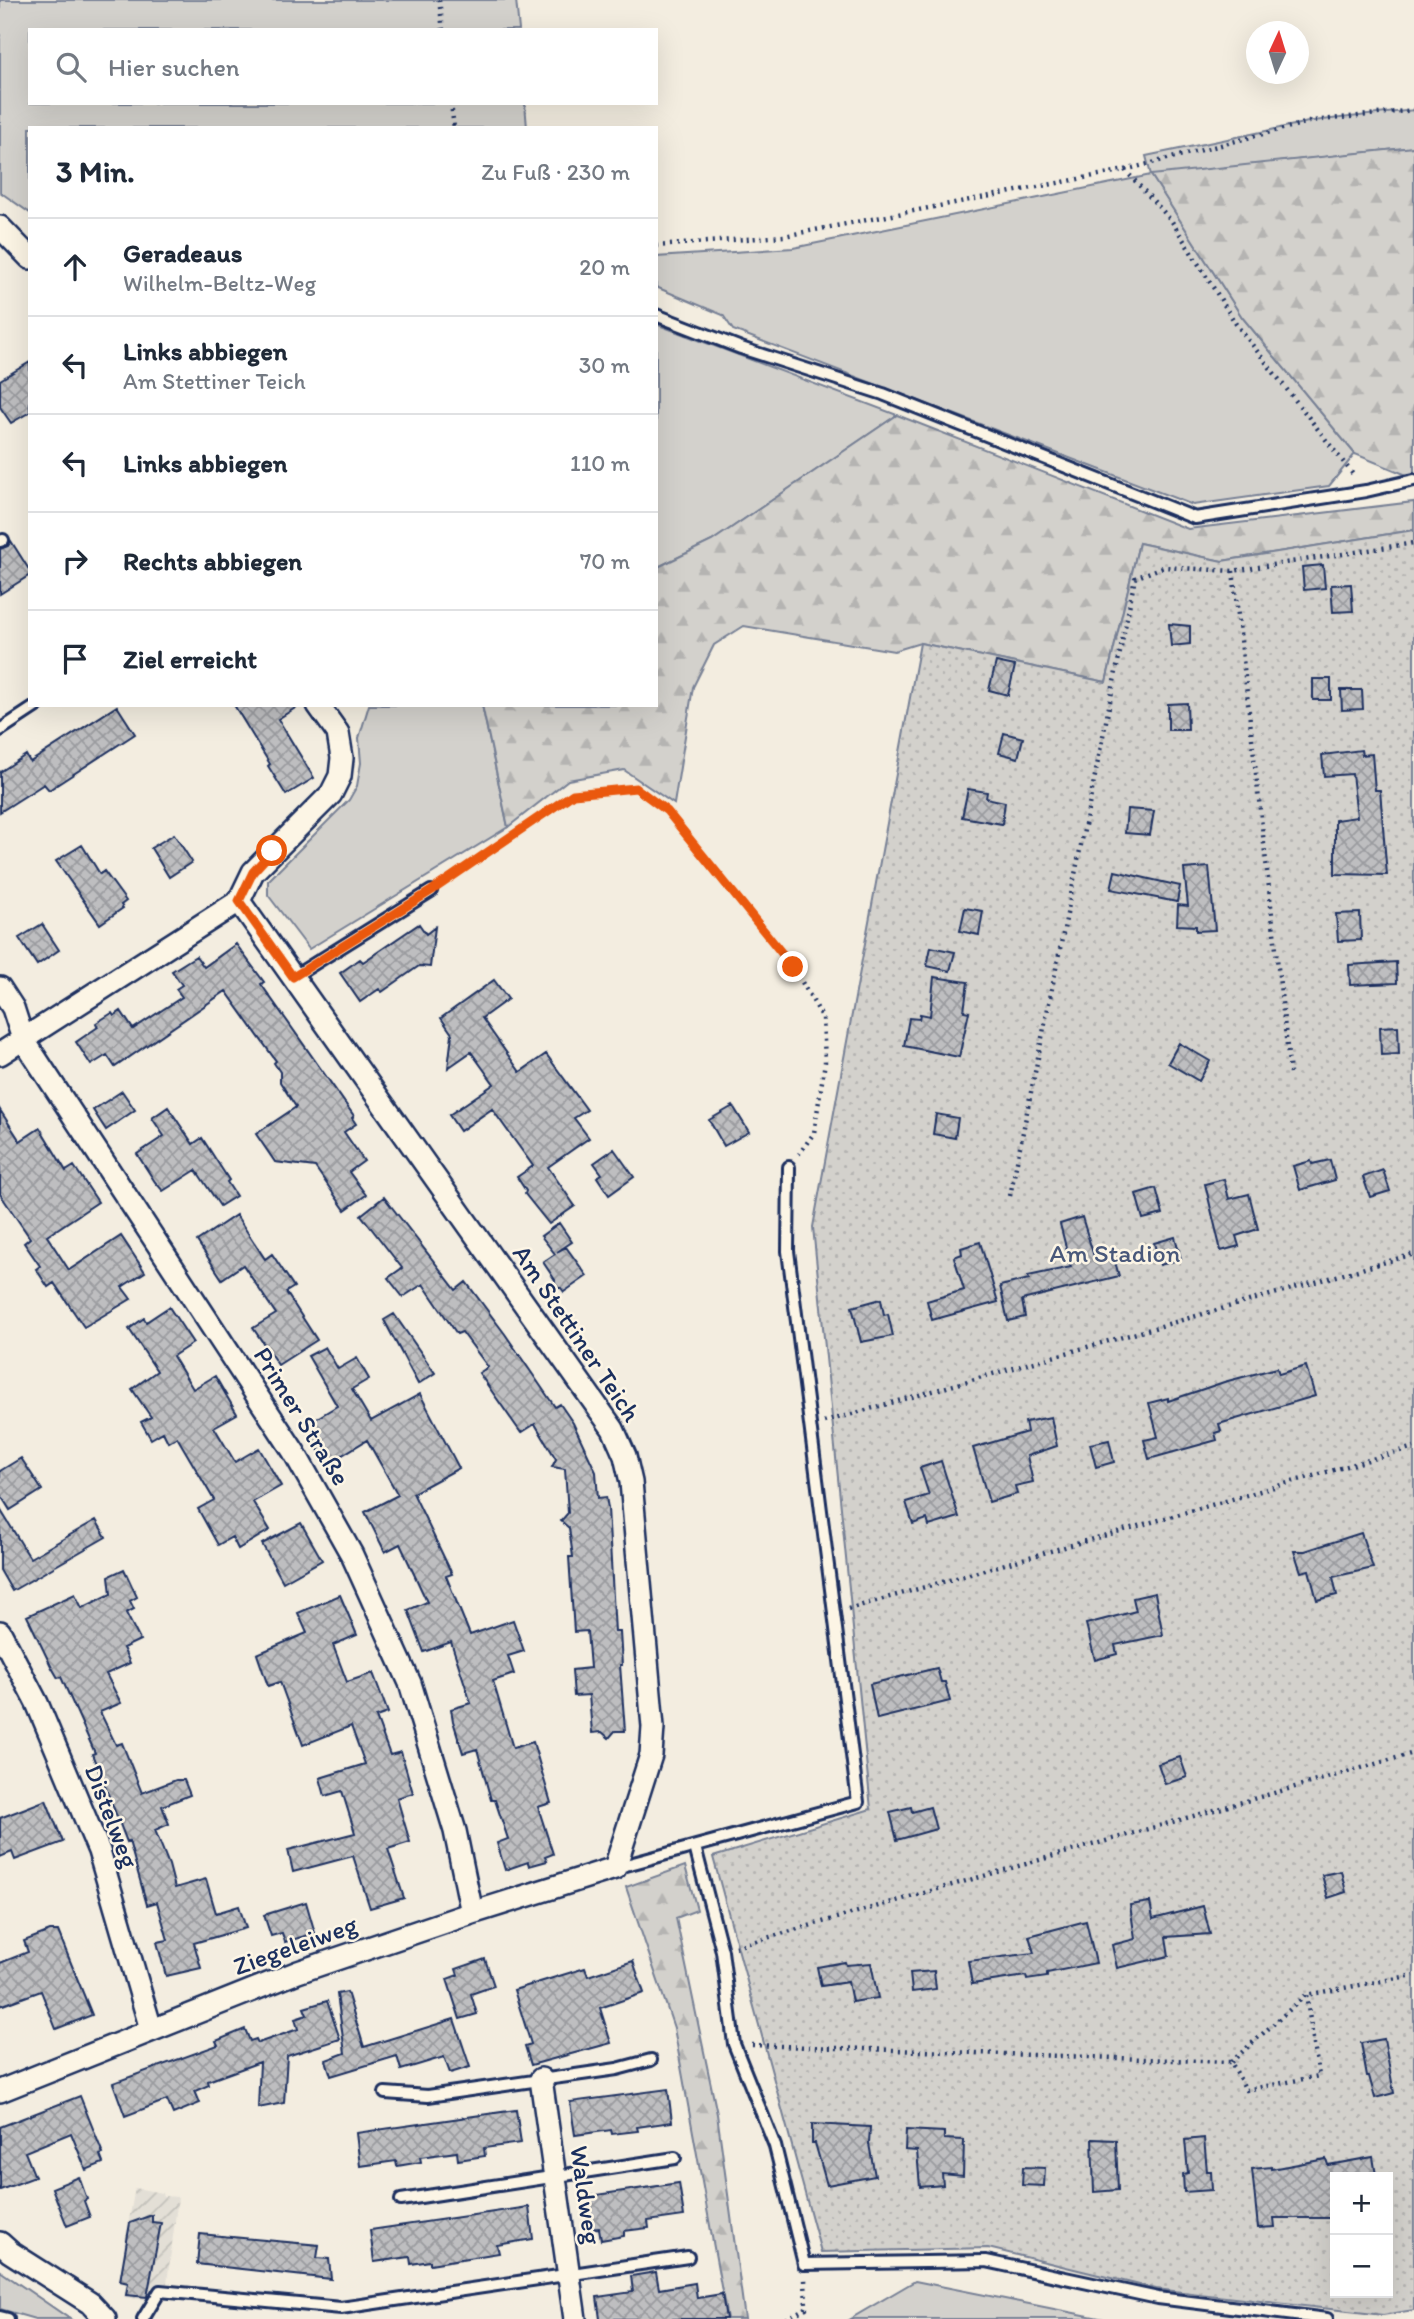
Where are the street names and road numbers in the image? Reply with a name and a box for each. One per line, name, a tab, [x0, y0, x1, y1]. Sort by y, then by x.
street label: Am Stettiner Teich	[506, 1238, 648, 1428]
street label: Primer Straße	[247, 1341, 357, 1491]
street label: Distelweg	[78, 1760, 147, 1873]
street label: Ziegeleiweg	[229, 1908, 362, 1982]
street label: Waldweg	[563, 2143, 609, 2247]

